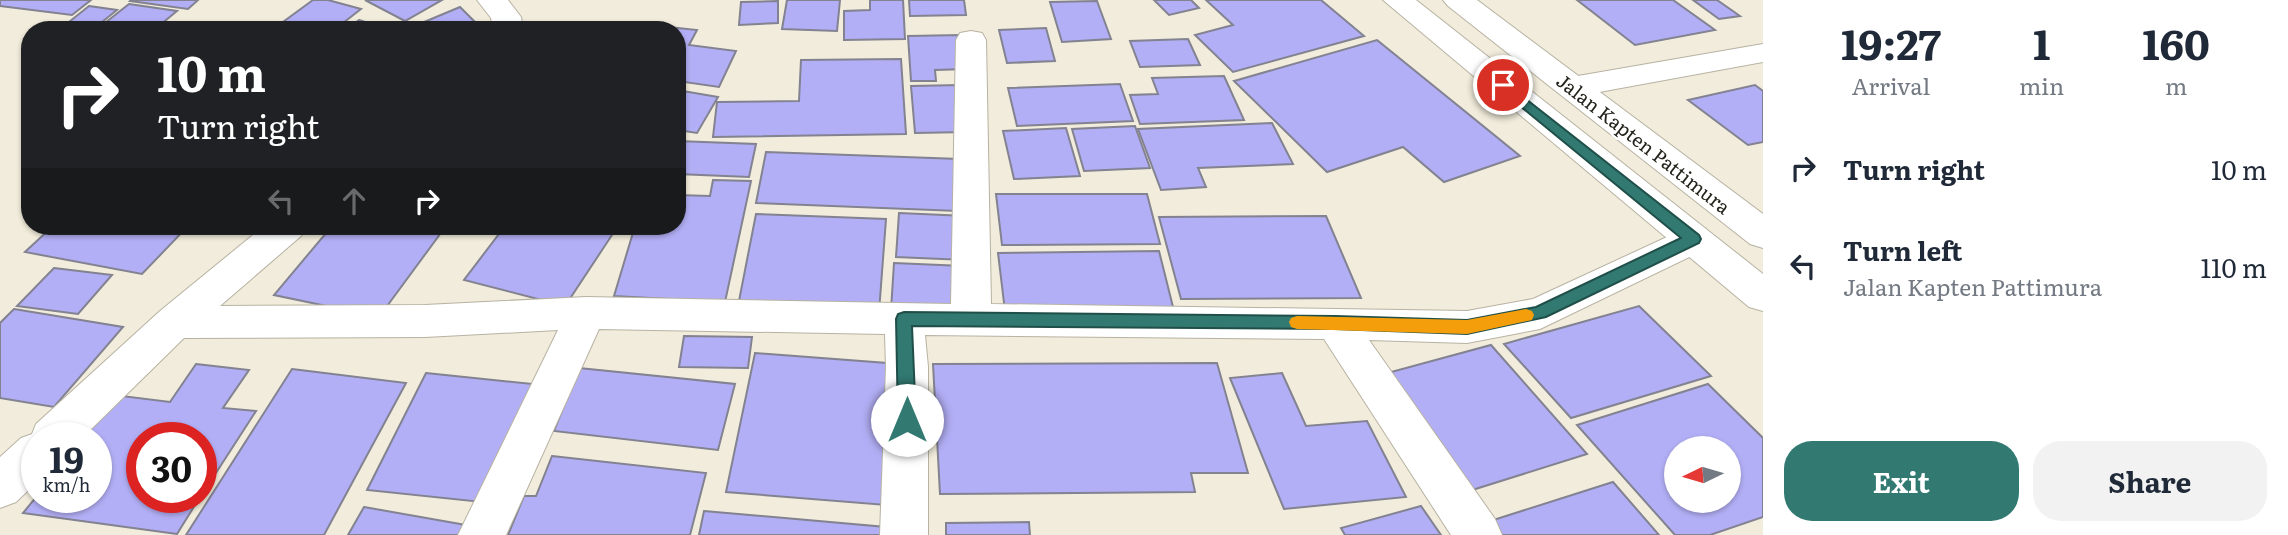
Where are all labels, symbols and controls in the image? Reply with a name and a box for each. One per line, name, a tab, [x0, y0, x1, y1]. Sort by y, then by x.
text: 19:27	[1841, 11, 1941, 73]
text: 1	[2033, 11, 2050, 73]
text: 160	[2142, 11, 2210, 73]
text: 10 m	[157, 34, 266, 107]
icon: right	[42, 49, 133, 140]
pin	[1473, 55, 1533, 115]
icon: arrive	[1484, 66, 1522, 104]
street label: Jalan Kapten Pattimura	[1551, 66, 1738, 220]
text: Arrival	[1852, 68, 1930, 102]
text: min	[2019, 68, 2064, 102]
text: m	[2165, 68, 2187, 102]
text: Turn right	[157, 101, 319, 149]
icon: right	[1784, 149, 1822, 187]
text: Turn right	[1843, 149, 1985, 188]
text: 10 m	[2211, 149, 2267, 188]
icon: left	[262, 182, 300, 220]
icon: ahead	[335, 182, 373, 220]
icon: right	[408, 182, 446, 220]
text: Turn left	[1843, 230, 1962, 269]
icon: left	[1784, 247, 1822, 285]
text: 110 m	[2200, 247, 2267, 286]
text: Jalan Kapten Pattimura	[1843, 269, 2102, 303]
position arrow	[870, 383, 944, 457]
speed limit sign: 30	[126, 422, 217, 513]
text: 19	[49, 432, 84, 484]
north arrow	[1664, 436, 1741, 513]
map controls	[1664, 436, 1741, 513]
button: Exit	[1784, 441, 2019, 521]
button: Share	[2033, 441, 2267, 521]
text: km/h	[43, 471, 90, 498]

